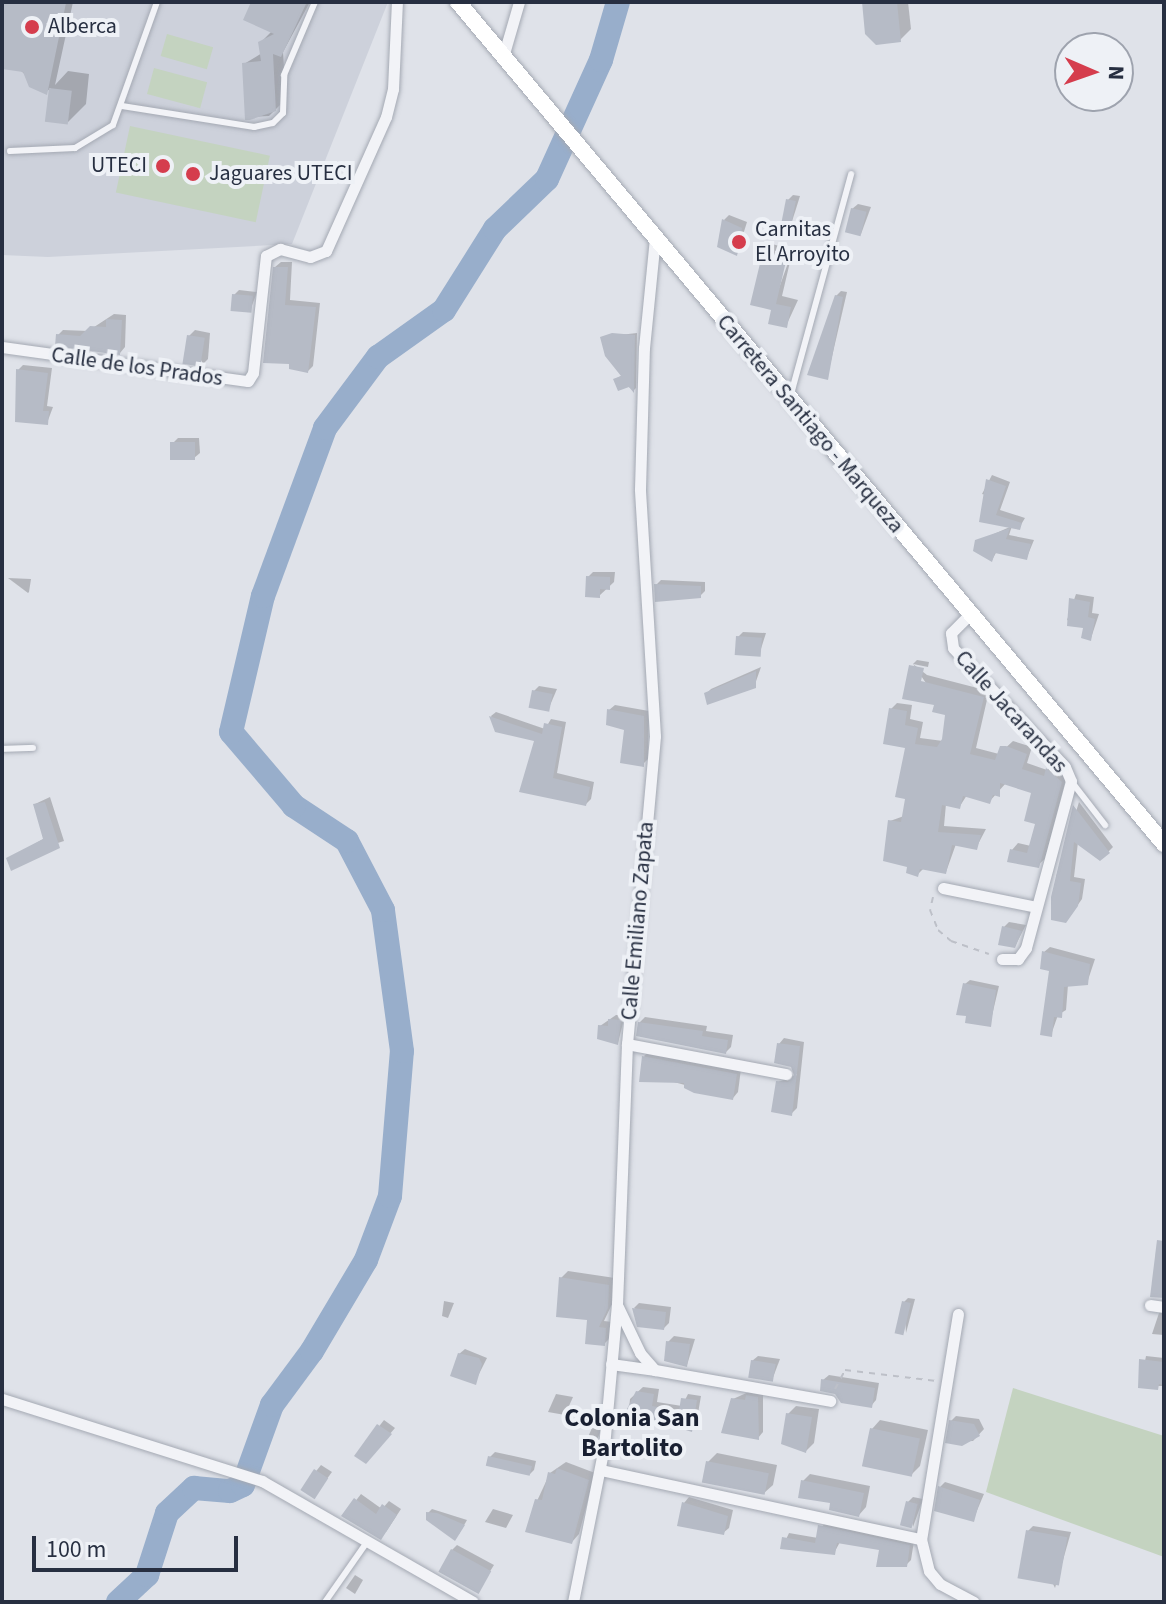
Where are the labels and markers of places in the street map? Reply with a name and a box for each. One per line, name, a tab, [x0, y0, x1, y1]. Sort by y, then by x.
place label: Alberca	[48, 14, 117, 40]
marker: Alberca	[23, 18, 41, 36]
place label: UTECI	[91, 153, 147, 179]
marker: UTECI	[154, 157, 172, 175]
place label: Jaguares UTECI	[209, 161, 353, 187]
marker: Jaguares UTECI	[184, 165, 202, 183]
place label: Carnitas El Arroyito	[755, 216, 850, 268]
marker: Carnitas El Arroyito	[730, 233, 748, 251]

